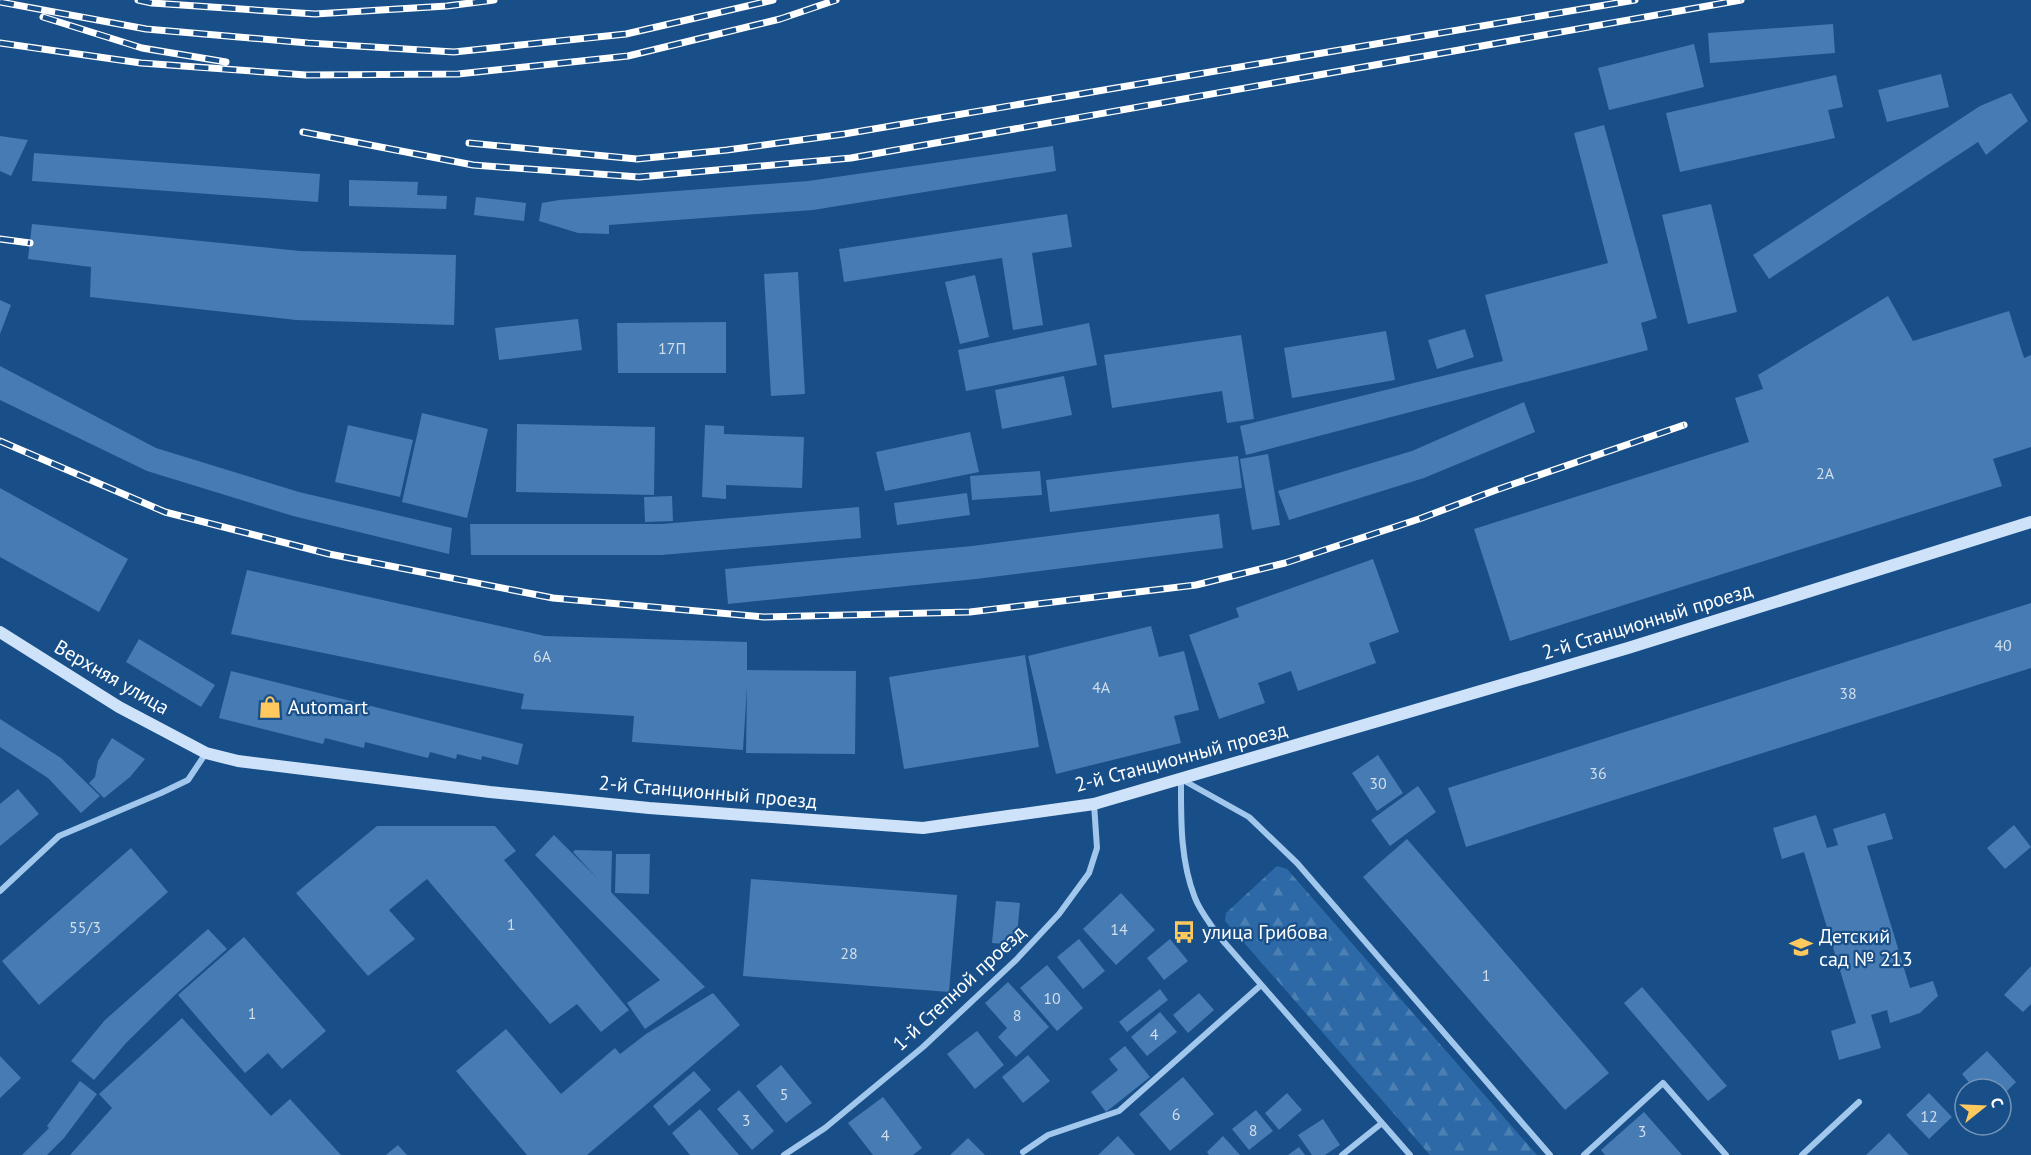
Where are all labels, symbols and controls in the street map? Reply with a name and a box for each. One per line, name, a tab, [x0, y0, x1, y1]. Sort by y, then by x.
house number: 17П	[658, 338, 686, 358]
house number: 2А	[1816, 463, 1835, 483]
street label: 2-й Станционный проезд	[1539, 577, 1756, 665]
street label: Верхняя улица	[50, 634, 174, 720]
house number: 40	[1994, 635, 2012, 655]
house number: 6А	[533, 646, 552, 666]
house number: 4А	[1092, 677, 1111, 697]
house number: 38	[1839, 683, 1857, 703]
shop icon: Automart	[257, 694, 283, 720]
place label: Automart	[288, 694, 368, 720]
street label: 2-й Станционный проезд	[1072, 716, 1290, 798]
house number: 36	[1589, 763, 1607, 783]
street label: 2-й Станционный проезд	[598, 770, 818, 815]
house number: 30	[1369, 773, 1387, 793]
house number: 1	[507, 914, 515, 934]
house number: 55/3	[69, 917, 101, 937]
street label: 1-й Степной проезд	[887, 919, 1031, 1056]
house number: 14	[1110, 919, 1128, 939]
bus stop icon: улица Грибова	[1171, 919, 1197, 945]
place label: улица Грибова	[1202, 919, 1328, 945]
place label: Детский сад № 213	[1819, 923, 1913, 972]
school or university icon: Детский сад № 213	[1788, 934, 1814, 960]
house number: 28	[840, 943, 858, 963]
house number: 1	[1482, 965, 1490, 985]
house number: 10	[1043, 988, 1061, 1008]
house number: 1	[248, 1003, 256, 1023]
house number: 8	[1013, 1005, 1021, 1025]
house number: 4	[1150, 1024, 1159, 1044]
north arrow	[1953, 1077, 2013, 1137]
house number: 5	[780, 1084, 788, 1104]
text: С	[1986, 1095, 2008, 1110]
house number: 6	[1172, 1104, 1180, 1124]
house number: 12	[1920, 1106, 1938, 1126]
house number: 3	[742, 1110, 750, 1130]
house number: 8	[1249, 1120, 1257, 1140]
house number: 3	[1638, 1121, 1646, 1141]
house number: 4	[881, 1125, 890, 1145]

